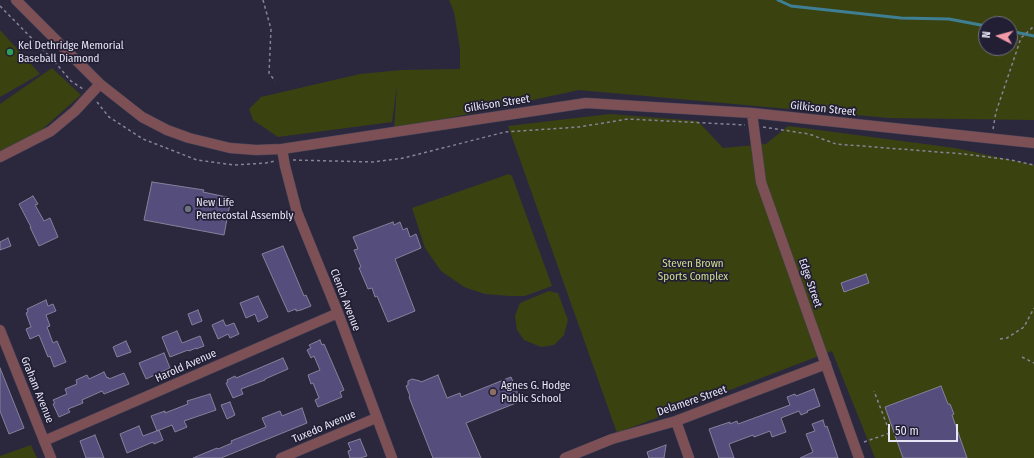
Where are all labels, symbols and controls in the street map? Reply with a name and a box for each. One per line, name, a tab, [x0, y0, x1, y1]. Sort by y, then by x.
north arrow	[978, 16, 1018, 56]
text: N	[980, 31, 993, 39]
place label: Kel Dethridge Memorial Baseball Diamond	[18, 39, 124, 65]
marker: Kel Dethridge Memorial Baseball Diamond	[5, 47, 15, 57]
street label: Gilkison Street	[463, 92, 531, 116]
street label: Gilkison Street	[790, 99, 856, 119]
place label: New Life Pentecostal Assembly	[196, 196, 293, 222]
marker: New Life Pentecostal Assembly	[183, 204, 193, 214]
park label: Steven Brown Sports Complex	[658, 257, 728, 283]
street label: Edge Street	[795, 257, 825, 309]
street label: Clench Avenue	[327, 267, 363, 333]
street label: Harold Avenue	[153, 347, 219, 385]
street label: Graham Avenue	[18, 355, 56, 425]
place label: Agnes G. Hodge Public School	[501, 379, 570, 405]
street label: Delamere Street	[656, 383, 728, 419]
marker: Agnes G. Hodge Public School	[488, 387, 498, 397]
street label: Tuxedo Avenue	[290, 408, 358, 446]
scale bar	[890, 416, 960, 442]
text: 50 m	[895, 424, 919, 438]

